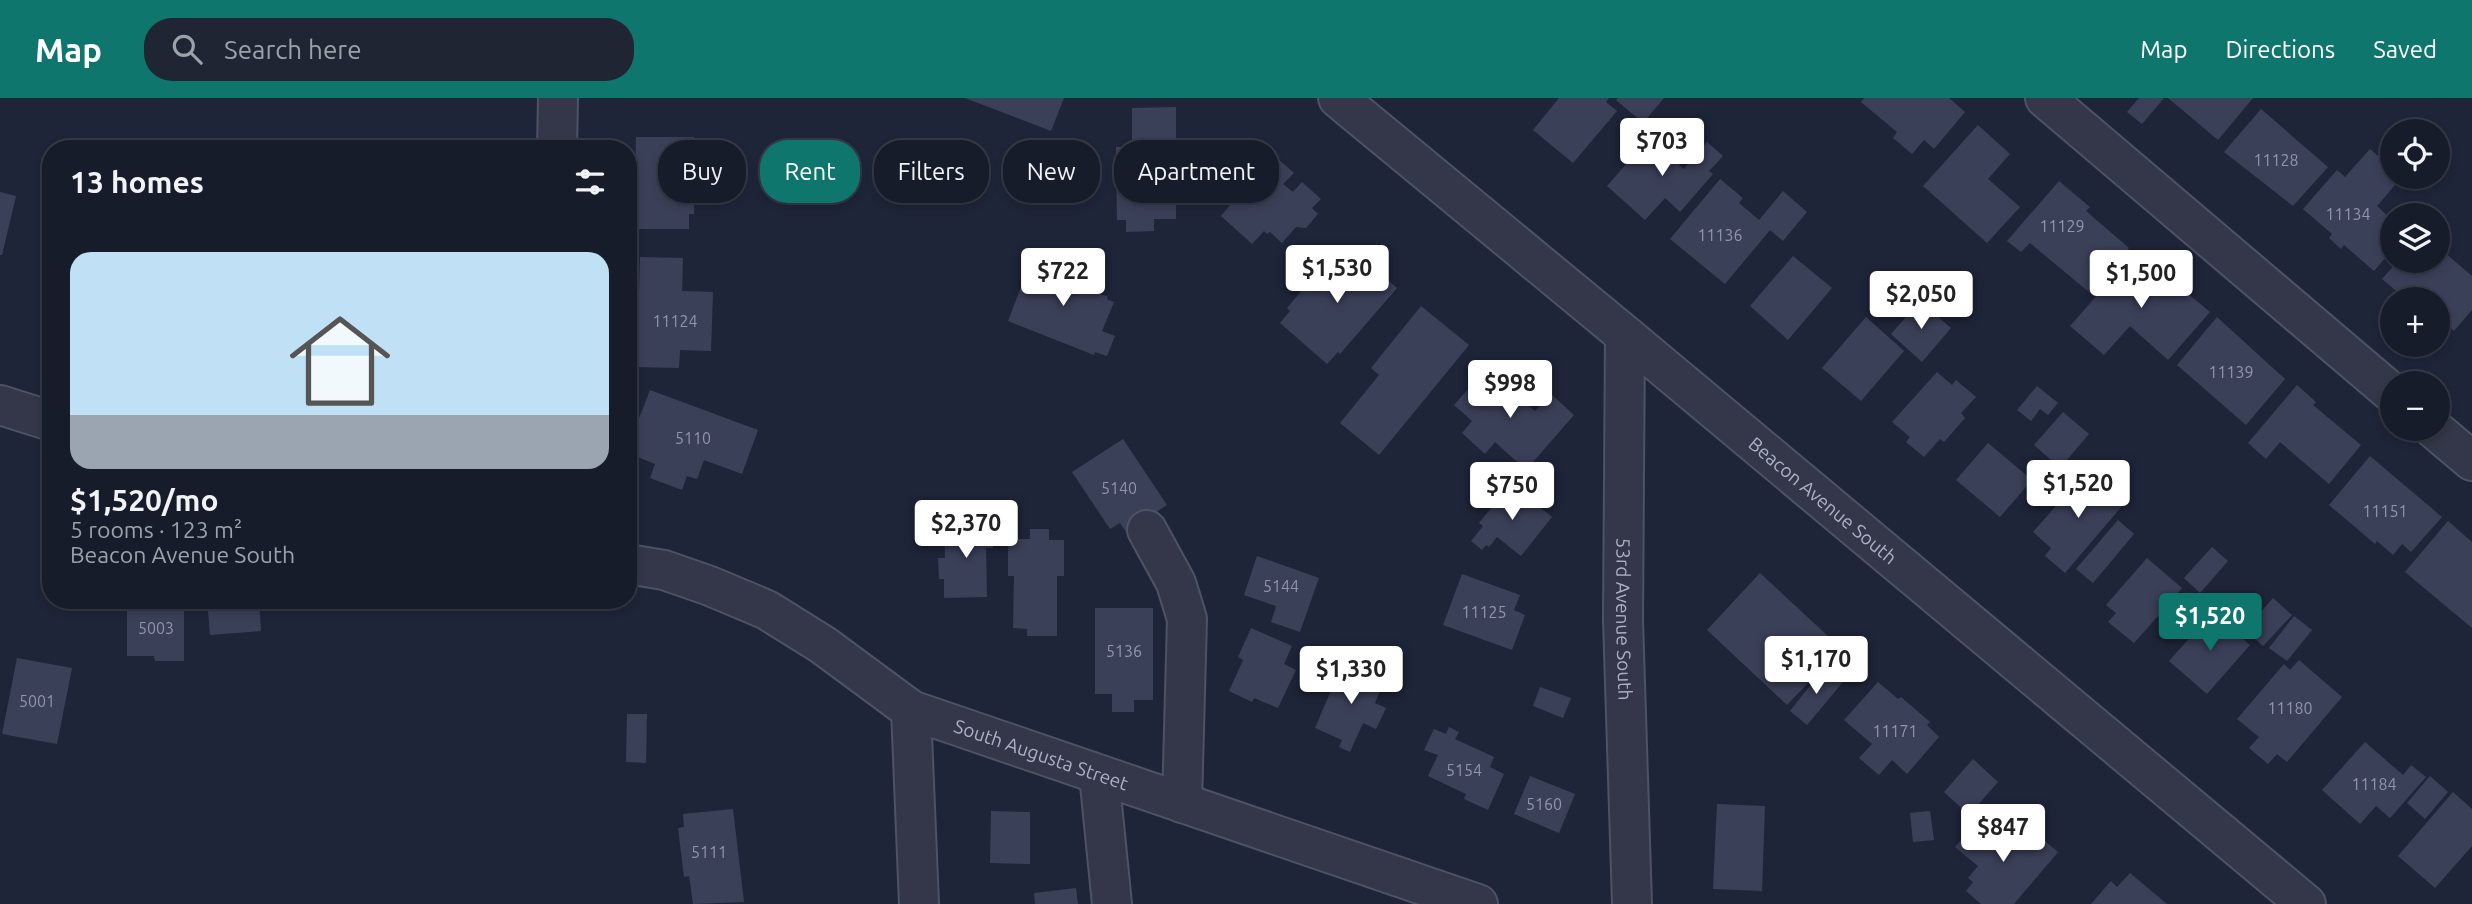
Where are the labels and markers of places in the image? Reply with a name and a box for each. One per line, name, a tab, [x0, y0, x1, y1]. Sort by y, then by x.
pin: $703	[1621, 118, 1703, 178]
pin: $1,530	[1280, 246, 1394, 305]
pin: $722	[1022, 248, 1104, 308]
pin: $1,500	[2084, 250, 2198, 310]
pin: $2,050	[1864, 272, 1978, 331]
pin: $998	[1469, 360, 1551, 420]
pin: $1,520	[2021, 460, 2135, 520]
pin: $750	[1471, 462, 1553, 522]
pin: $2,370	[909, 500, 1023, 560]
pin: $1,520	[2153, 594, 2267, 653]
pin: $1,170	[1759, 636, 1873, 696]
pin: $1,330	[1294, 646, 1408, 706]
pin: $847	[1962, 804, 2044, 864]

